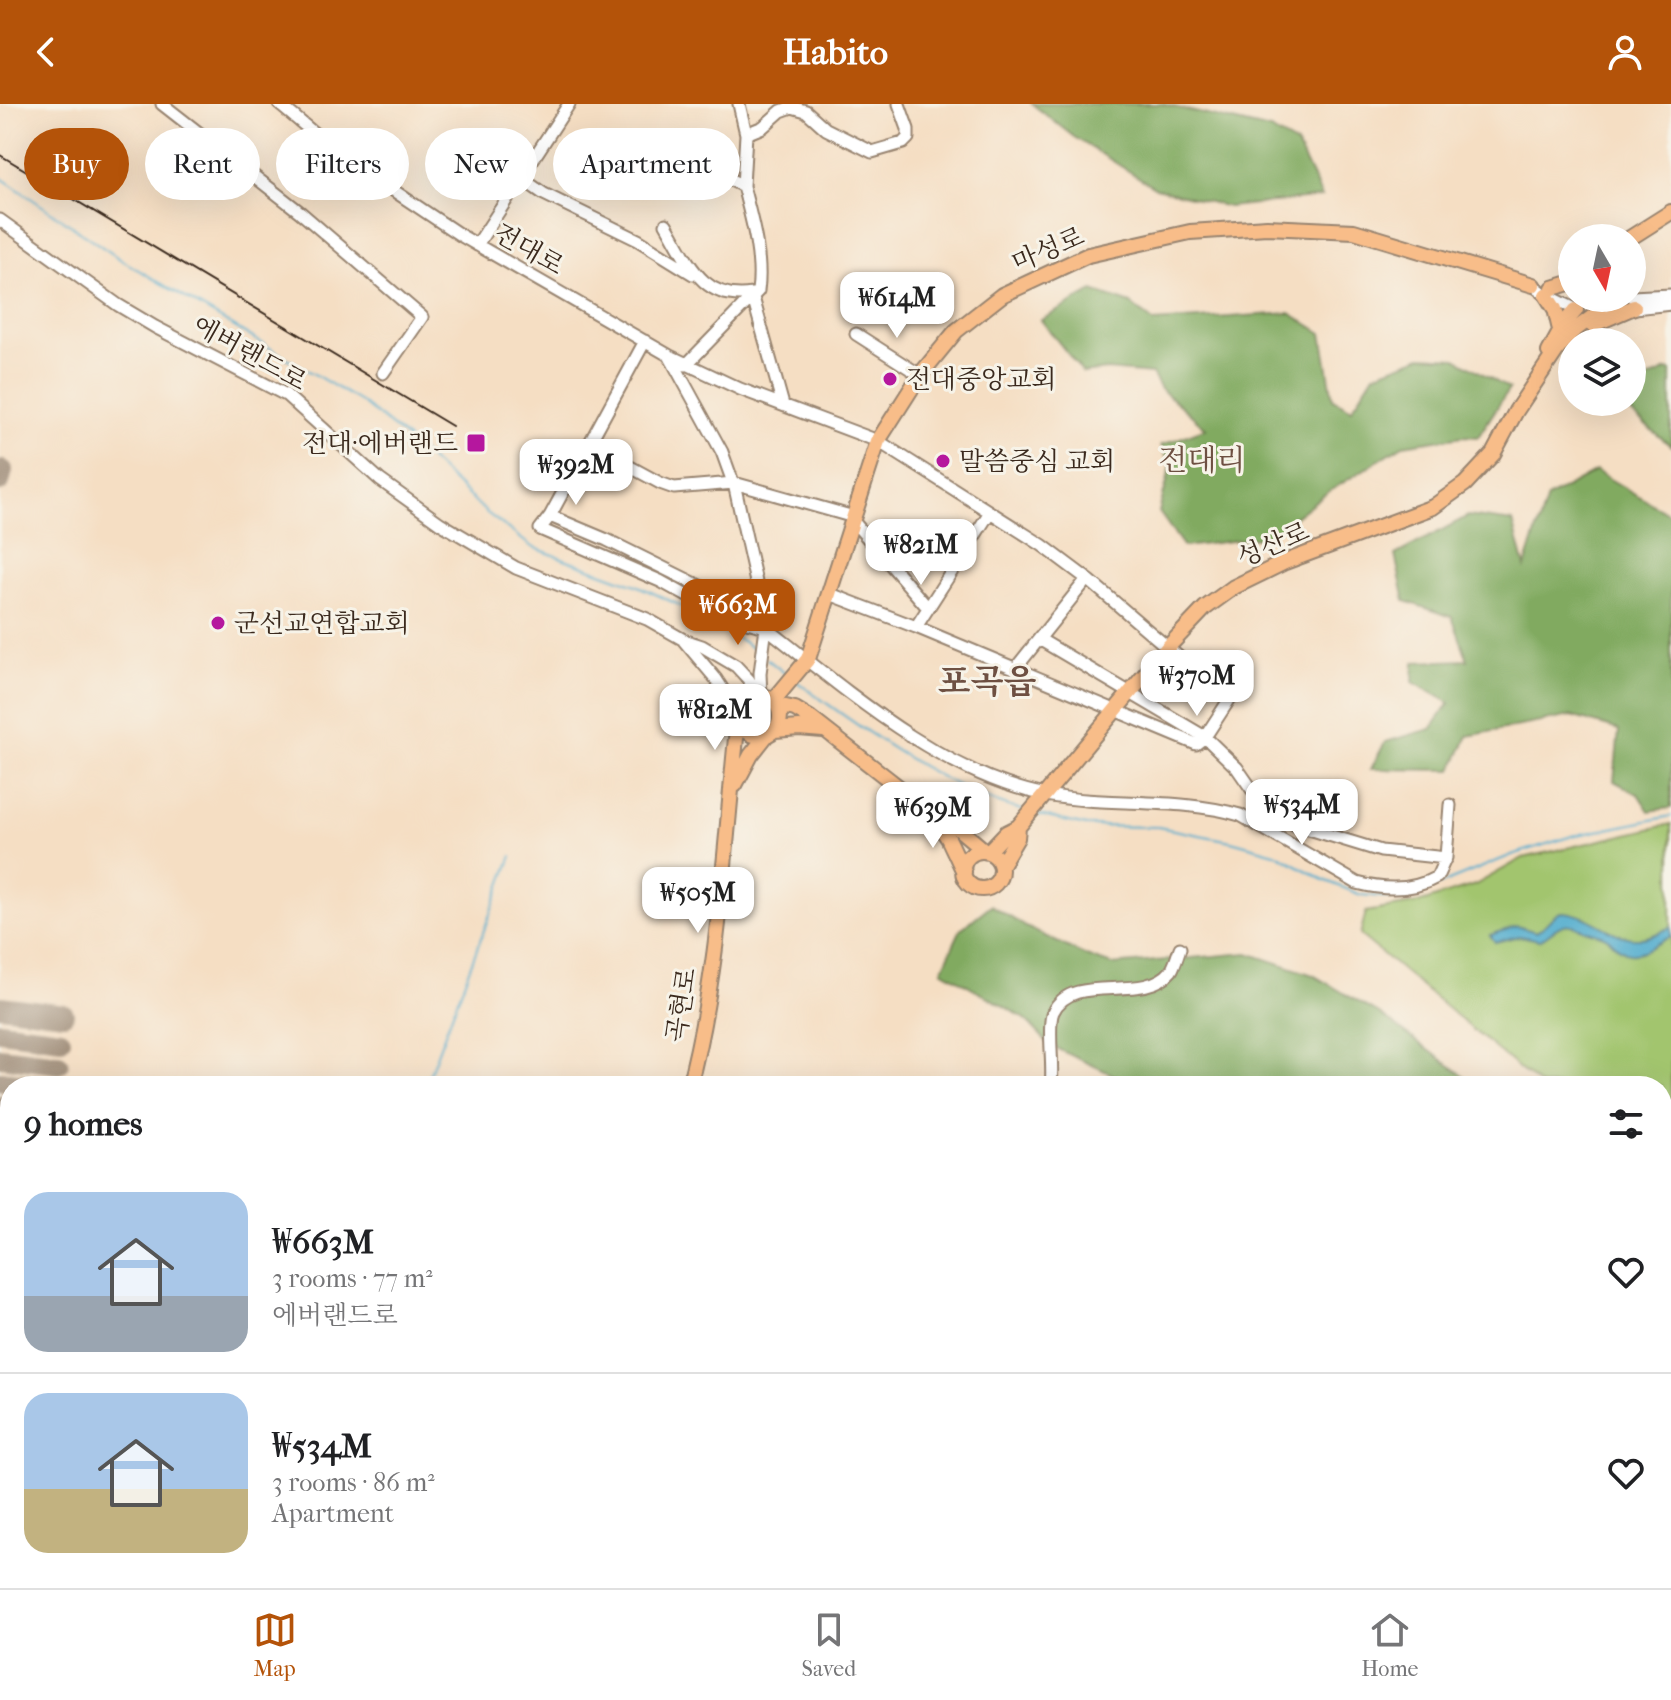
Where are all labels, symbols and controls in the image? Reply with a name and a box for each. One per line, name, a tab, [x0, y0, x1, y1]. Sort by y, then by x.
icon: back	[24, 30, 68, 74]
icon: person	[1603, 30, 1647, 74]
text: Habito	[783, 31, 888, 73]
chip: Buy	[24, 128, 129, 200]
chip: Rent	[145, 128, 260, 200]
chip: Filters	[276, 128, 409, 200]
chip: New	[425, 128, 537, 200]
chip: Apartment	[553, 128, 740, 200]
street label: 전대로	[488, 217, 569, 282]
street label: 마성로	[1007, 220, 1089, 278]
north arrow	[1558, 224, 1646, 312]
map controls	[1558, 224, 1646, 416]
pin: ₩614M	[841, 272, 953, 340]
text: ₩614M	[858, 282, 936, 313]
street label: 에버랜드로	[187, 309, 312, 397]
button: layers	[1558, 328, 1646, 416]
place label: 전대중앙교회	[906, 364, 1057, 395]
marker: 전대중앙교회	[881, 370, 899, 388]
place label: 전대·에버랜드	[302, 428, 458, 459]
marker: 전대·에버랜드	[465, 432, 487, 454]
pin: ₩392M	[520, 439, 632, 507]
district label: 전대리	[1159, 443, 1245, 478]
place label: 말씀중심 교회	[959, 446, 1115, 477]
text: ₩392M	[538, 449, 614, 480]
marker: 말씀중심 교회	[934, 452, 952, 470]
street label: 성산로	[1232, 515, 1314, 573]
pin: ₩821M	[865, 519, 977, 587]
text: ₩821M	[884, 529, 958, 560]
pin: ₩663M	[682, 579, 794, 647]
text: ₩663M	[699, 589, 777, 620]
place label: 군선교연합교회	[234, 608, 410, 639]
marker: 군선교연합교회	[209, 614, 227, 632]
pin: ₩370M	[1141, 650, 1253, 718]
text: ₩370M	[1159, 660, 1235, 691]
district label: 포곡읍	[938, 662, 1036, 702]
pin: ₩812M	[659, 684, 771, 752]
text: ₩812M	[678, 694, 752, 725]
pin: ₩534M	[1246, 779, 1358, 847]
pin: ₩639M	[877, 782, 989, 850]
text: ₩534M	[1264, 789, 1340, 820]
text: ₩639M	[894, 792, 972, 823]
pin: ₩505M	[642, 867, 754, 935]
text: ₩505M	[660, 877, 736, 908]
street label: 곡현로	[660, 965, 703, 1045]
icon: filters	[1604, 1102, 1648, 1146]
text: 9 homes	[24, 1104, 143, 1144]
text: ₩663M	[272, 1222, 374, 1262]
icon: home	[88, 1224, 184, 1320]
icon: heart	[1604, 1250, 1648, 1294]
text: 3 rooms · 77 m²	[272, 1263, 433, 1294]
text: 에버랜드로	[272, 1300, 398, 1331]
icon: home	[88, 1425, 184, 1521]
text: ₩534M	[272, 1426, 372, 1466]
icon: heart	[1604, 1451, 1648, 1495]
text: 3 rooms · 86 m²	[272, 1467, 435, 1498]
text: Apartment	[272, 1498, 394, 1529]
tab: Map	[253, 1608, 297, 1682]
tab: Saved	[802, 1608, 856, 1682]
tab: Home	[1361, 1608, 1418, 1682]

